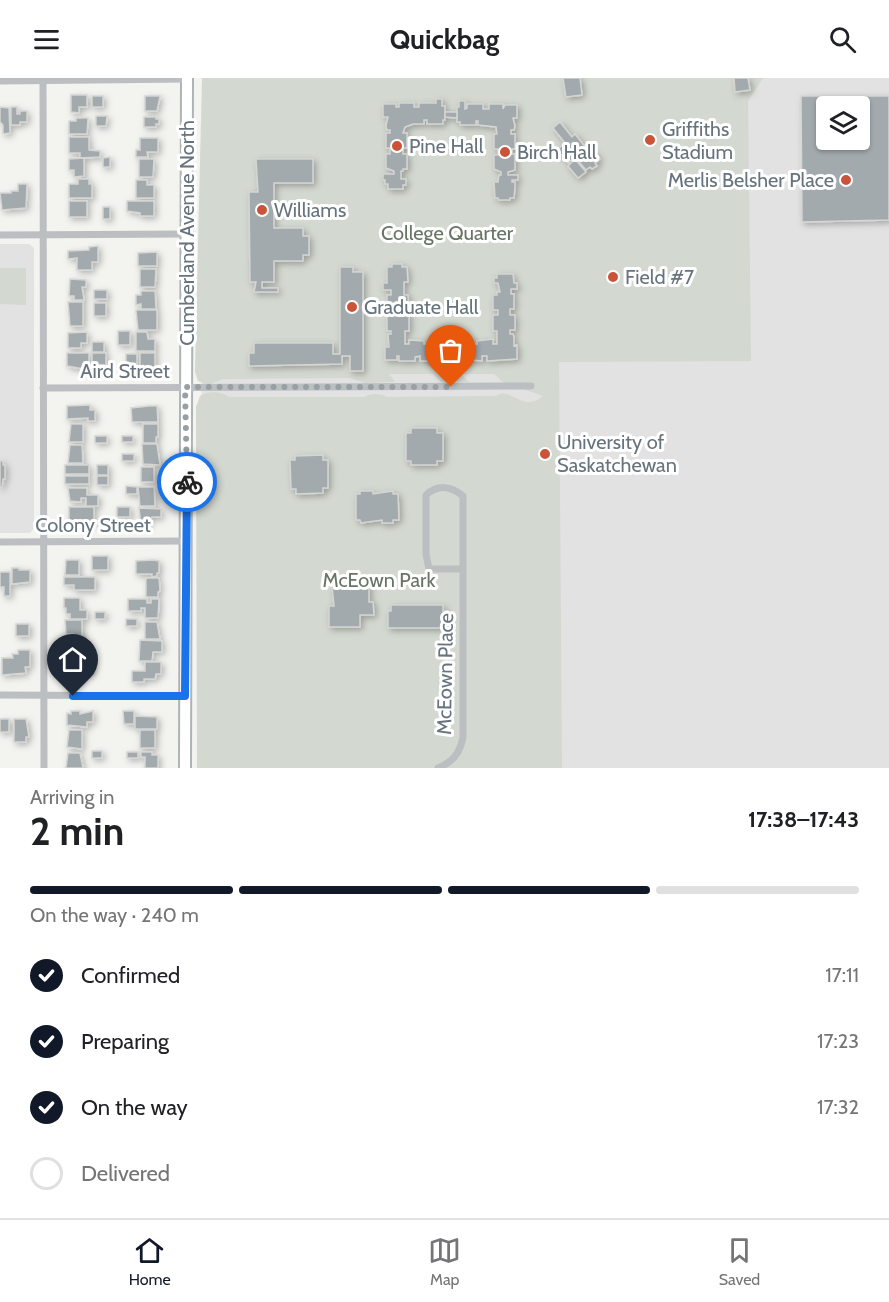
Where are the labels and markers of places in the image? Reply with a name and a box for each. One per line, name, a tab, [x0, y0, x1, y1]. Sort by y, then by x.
place label: Griffiths Stadium	[662, 117, 733, 164]
marker: Griffiths Stadium	[643, 133, 657, 147]
place label: Pine Hall	[409, 134, 484, 158]
marker: Pine Hall	[390, 139, 404, 153]
place label: Birch Hall	[517, 140, 597, 164]
marker: Birch Hall	[498, 145, 512, 159]
place label: Merlis Belsher Place	[668, 168, 834, 192]
marker: Merlis Belsher Place	[839, 173, 853, 187]
place label: Williams	[274, 198, 346, 222]
marker: Williams	[255, 203, 269, 217]
place label: Field #7	[625, 265, 694, 289]
marker: Field #7	[606, 270, 620, 284]
place label: Graduate Hall	[364, 295, 479, 319]
marker: Graduate Hall	[345, 300, 359, 314]
pin	[425, 325, 476, 387]
place label: University of Saskatchewan	[557, 430, 677, 477]
marker: University of Saskatchewan	[538, 447, 552, 461]
pin	[47, 634, 98, 696]

